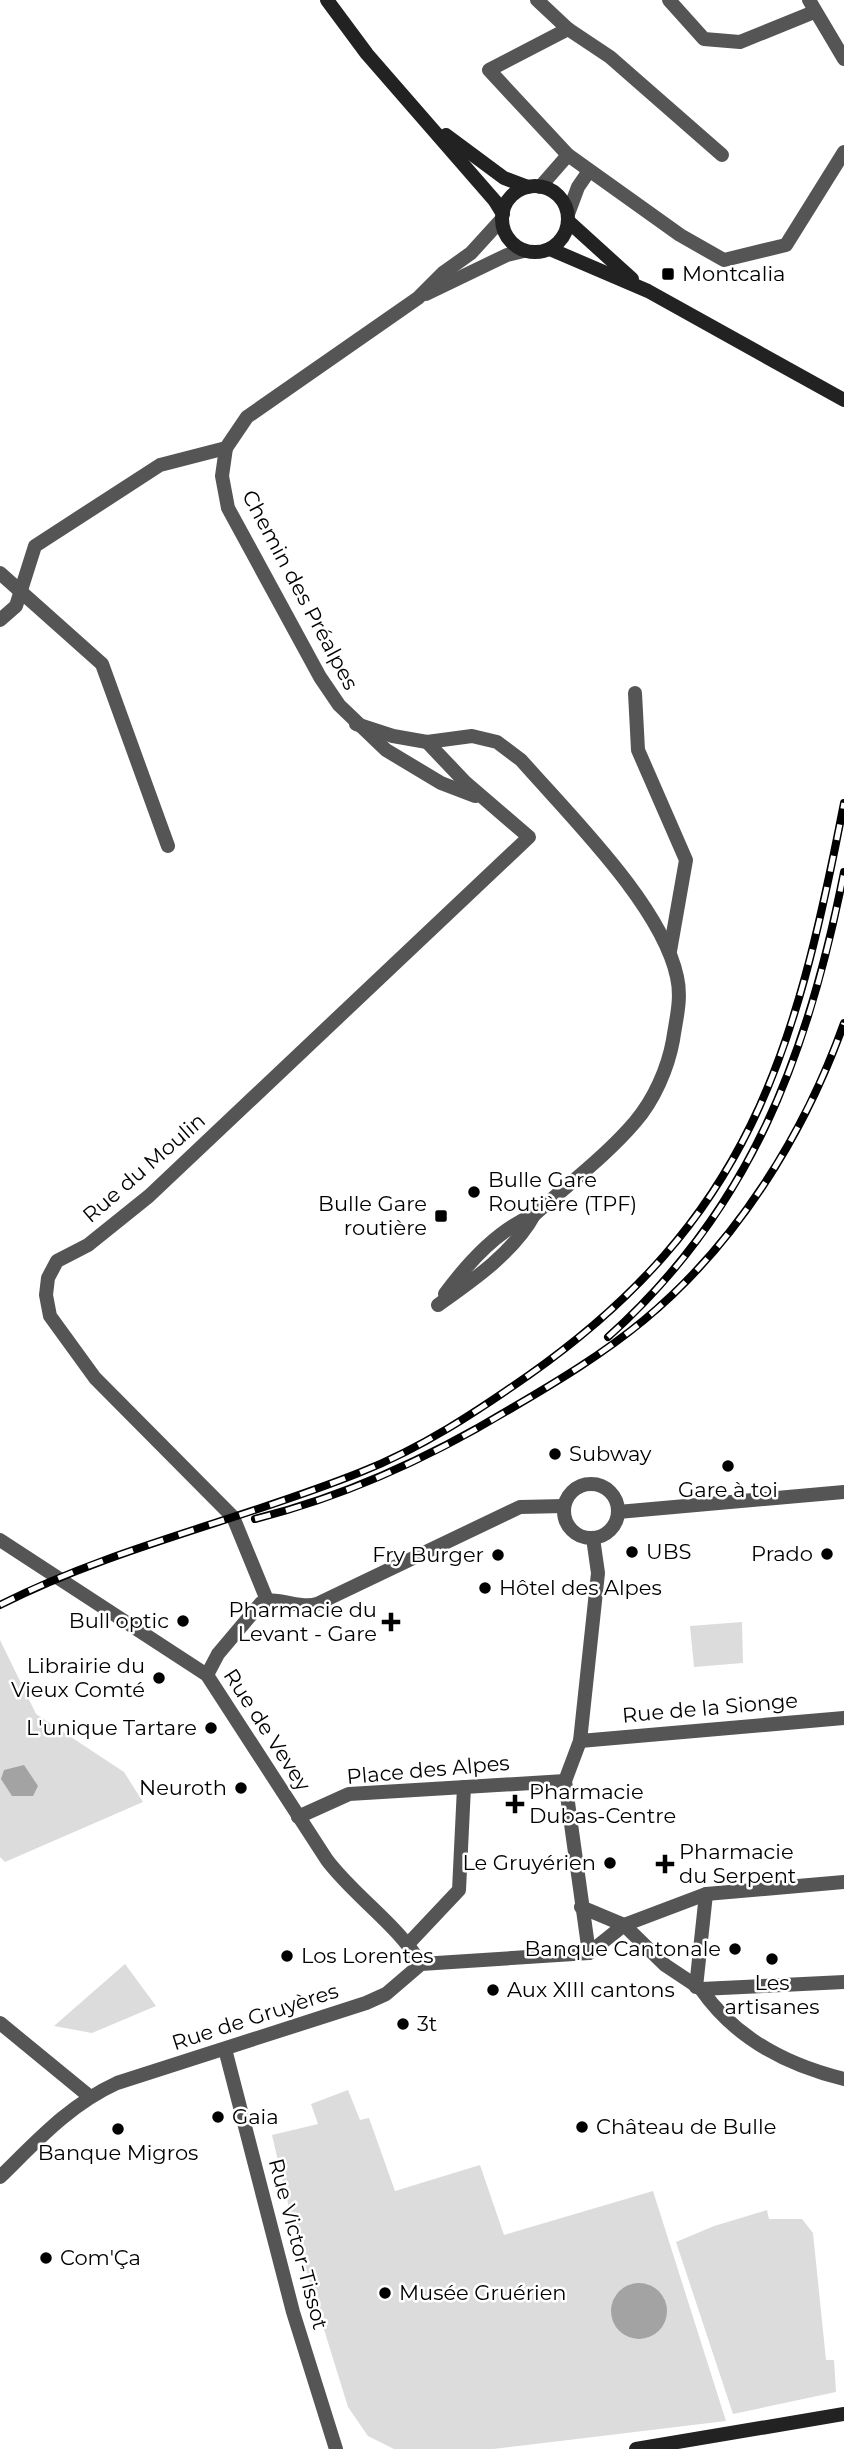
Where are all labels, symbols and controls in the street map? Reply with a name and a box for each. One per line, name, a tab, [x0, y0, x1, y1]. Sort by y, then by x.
place label: Montcalia	[682, 261, 785, 286]
marker: Montcalia	[660, 266, 676, 282]
street label: Chemin des Préalpes	[237, 486, 364, 694]
street label: Rue du Moulin	[77, 1108, 210, 1228]
place label: Bulle Gare Routière (TPF)	[488, 1167, 637, 1216]
marker: Bulle Gare Routière (TPF)	[466, 1184, 482, 1200]
place label: Bulle Gare routière	[318, 1191, 427, 1240]
marker: Bulle Gare routière	[433, 1208, 449, 1224]
place label: Subway	[569, 1441, 652, 1466]
marker: Subway	[547, 1446, 563, 1462]
marker: Gare à toi	[720, 1458, 736, 1474]
place label: Gare à toi	[678, 1477, 778, 1502]
place label: UBS	[646, 1539, 691, 1564]
place label: Prado	[751, 1541, 813, 1566]
place label: Fry Burger	[372, 1542, 484, 1567]
marker: UBS	[624, 1544, 640, 1560]
marker: Prado	[819, 1546, 835, 1562]
marker: Fry Burger	[490, 1547, 506, 1563]
place label: Hôtel des Alpes	[499, 1575, 662, 1600]
marker: Hôtel des Alpes	[477, 1580, 493, 1596]
place label: Pharmacie du Levant - Gare	[229, 1597, 377, 1646]
place label: Bull optic	[69, 1608, 169, 1633]
marker: Bull optic	[175, 1613, 191, 1629]
marker: Pharmacie du Levant - Gare	[383, 1614, 399, 1630]
place label: Librairie du Vieux Comté	[11, 1653, 145, 1702]
street label: Rue de Vevey	[219, 1664, 317, 1796]
marker: Librairie du Vieux Comté	[151, 1670, 167, 1686]
street label: Rue de la Sionge	[621, 1687, 799, 1728]
place label: L'unique Tartare	[26, 1715, 197, 1740]
marker: L'unique Tartare	[203, 1720, 219, 1736]
street label: Place des Alpes	[345, 1750, 510, 1789]
place label: Neuroth	[139, 1775, 227, 1800]
place label: Pharmacie Dubas-Centre	[529, 1779, 676, 1828]
marker: Neuroth	[233, 1780, 249, 1796]
marker: Pharmacie Dubas-Centre	[507, 1796, 523, 1812]
place label: Pharmacie du Serpent	[679, 1839, 796, 1888]
place label: Le Gruyérien	[462, 1850, 596, 1875]
marker: Le Gruyérien	[602, 1855, 618, 1871]
marker: Pharmacie du Serpent	[657, 1856, 673, 1872]
place label: Banque Cantonale	[525, 1936, 721, 1961]
marker: Banque Cantonale	[727, 1941, 743, 1957]
place label: Los Lorentes	[301, 1943, 434, 1968]
marker: Los Lorentes	[279, 1948, 295, 1964]
marker: Les artisanes	[764, 1951, 780, 1967]
place label: Les artisanes	[724, 1970, 820, 2019]
place label: Aux XIII cantons	[507, 1977, 675, 2002]
street label: Rue de Gruyères	[169, 1978, 341, 2055]
marker: Aux XIII cantons	[485, 1982, 501, 1998]
place label: 3t	[417, 2011, 437, 2036]
marker: 3t	[395, 2016, 411, 2032]
place label: Gaia	[232, 2104, 279, 2129]
marker: Gaia	[210, 2109, 226, 2125]
place label: Château de Bulle	[596, 2114, 776, 2139]
marker: Château de Bulle	[574, 2119, 590, 2135]
marker: Banque Migros	[110, 2121, 126, 2137]
place label: Banque Migros	[38, 2140, 198, 2165]
street label: Rue Victor-Tissot	[264, 2156, 333, 2332]
place label: Com'Ça	[60, 2245, 141, 2270]
marker: Com'Ça	[38, 2250, 54, 2266]
place label: Musée Gruérien	[399, 2280, 567, 2305]
marker: Musée Gruérien	[377, 2285, 393, 2301]

